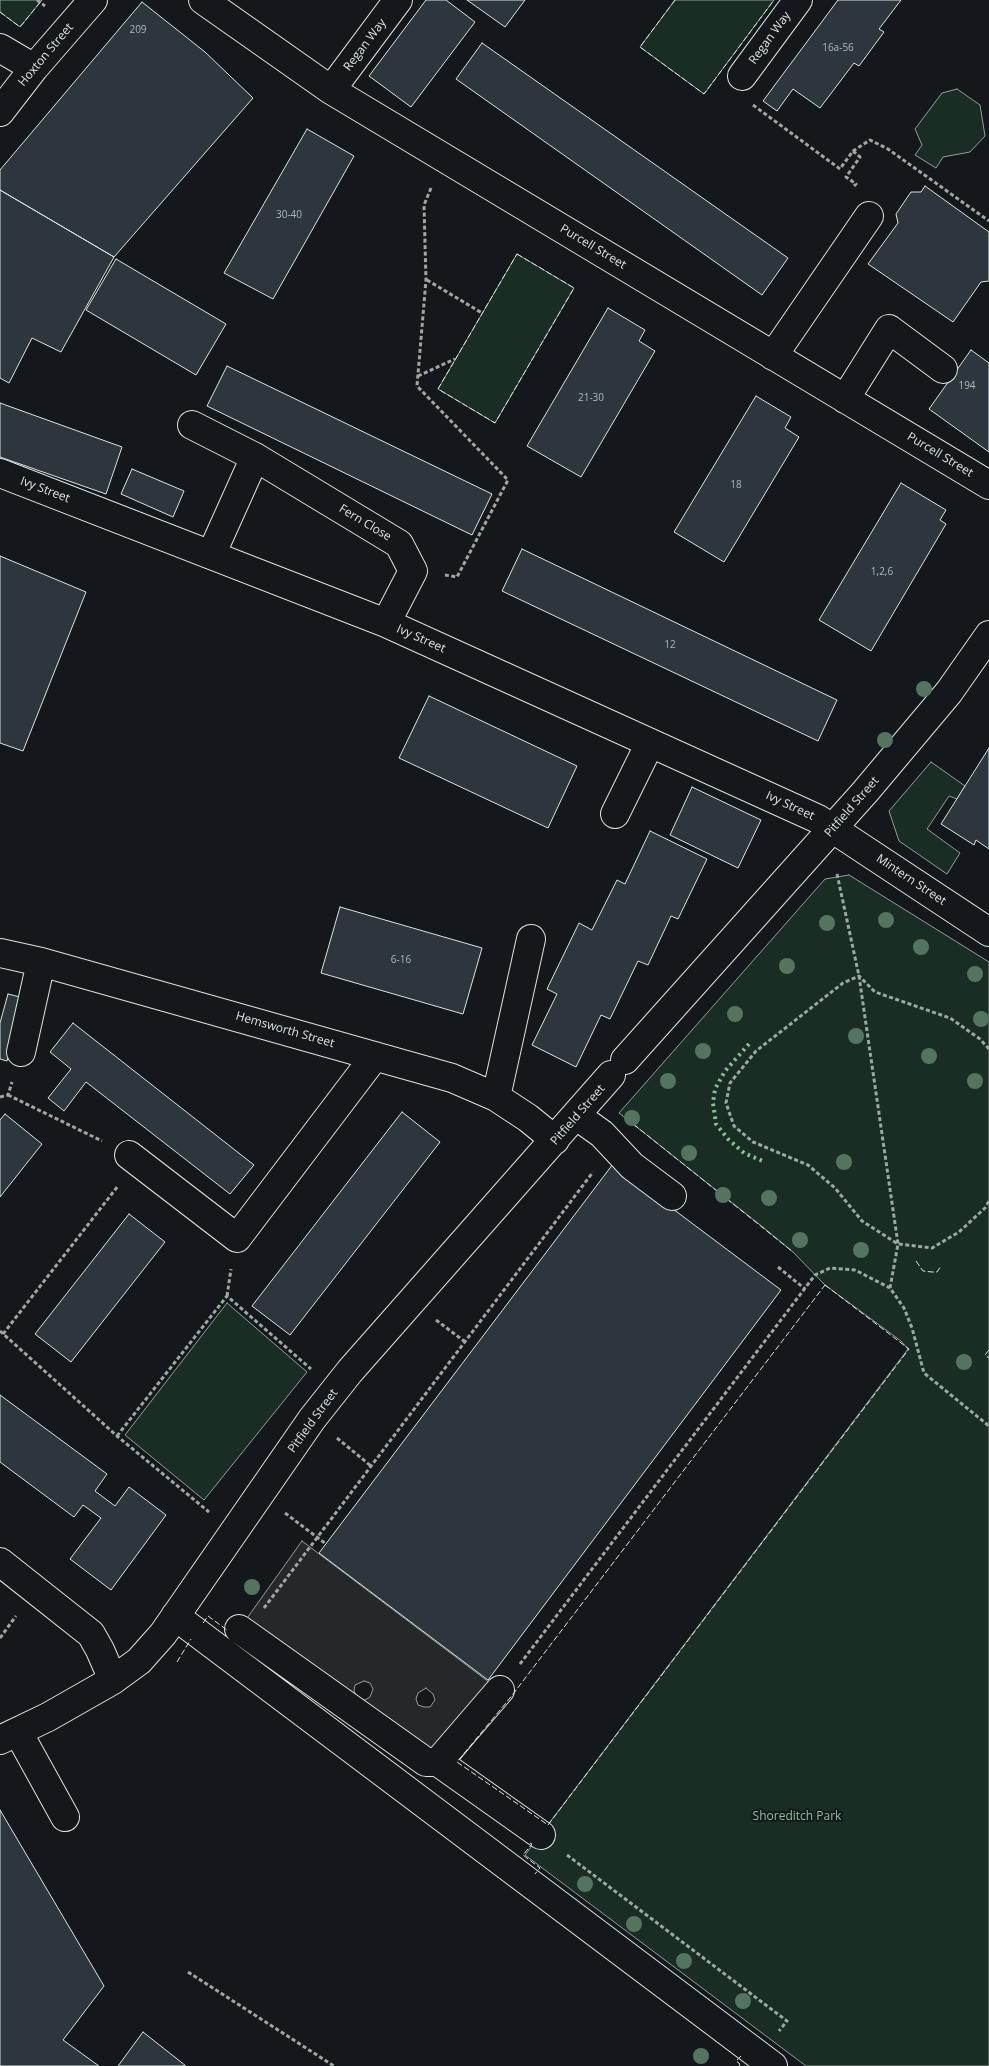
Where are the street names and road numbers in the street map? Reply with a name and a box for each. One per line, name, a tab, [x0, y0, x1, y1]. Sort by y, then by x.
street label: Regan Way	[746, 9, 794, 67]
street label: Regan Way	[341, 16, 389, 74]
street label: Hoxton Street	[15, 21, 77, 89]
street label: Purcell Street	[557, 222, 629, 272]
street label: Purcell Street	[904, 430, 976, 480]
street label: Ivy Street	[18, 474, 72, 506]
street label: Fern Close	[336, 502, 394, 544]
street label: Ivy Street	[394, 622, 448, 656]
street label: Pitfield Street	[822, 774, 882, 840]
street label: Ivy Street	[763, 788, 817, 824]
street label: Mintern Street	[873, 851, 949, 909]
street label: Hemsworth Street	[234, 1009, 336, 1051]
street label: Pitfield Street	[548, 1082, 608, 1148]
street label: Pitfield Street	[285, 1386, 341, 1456]

